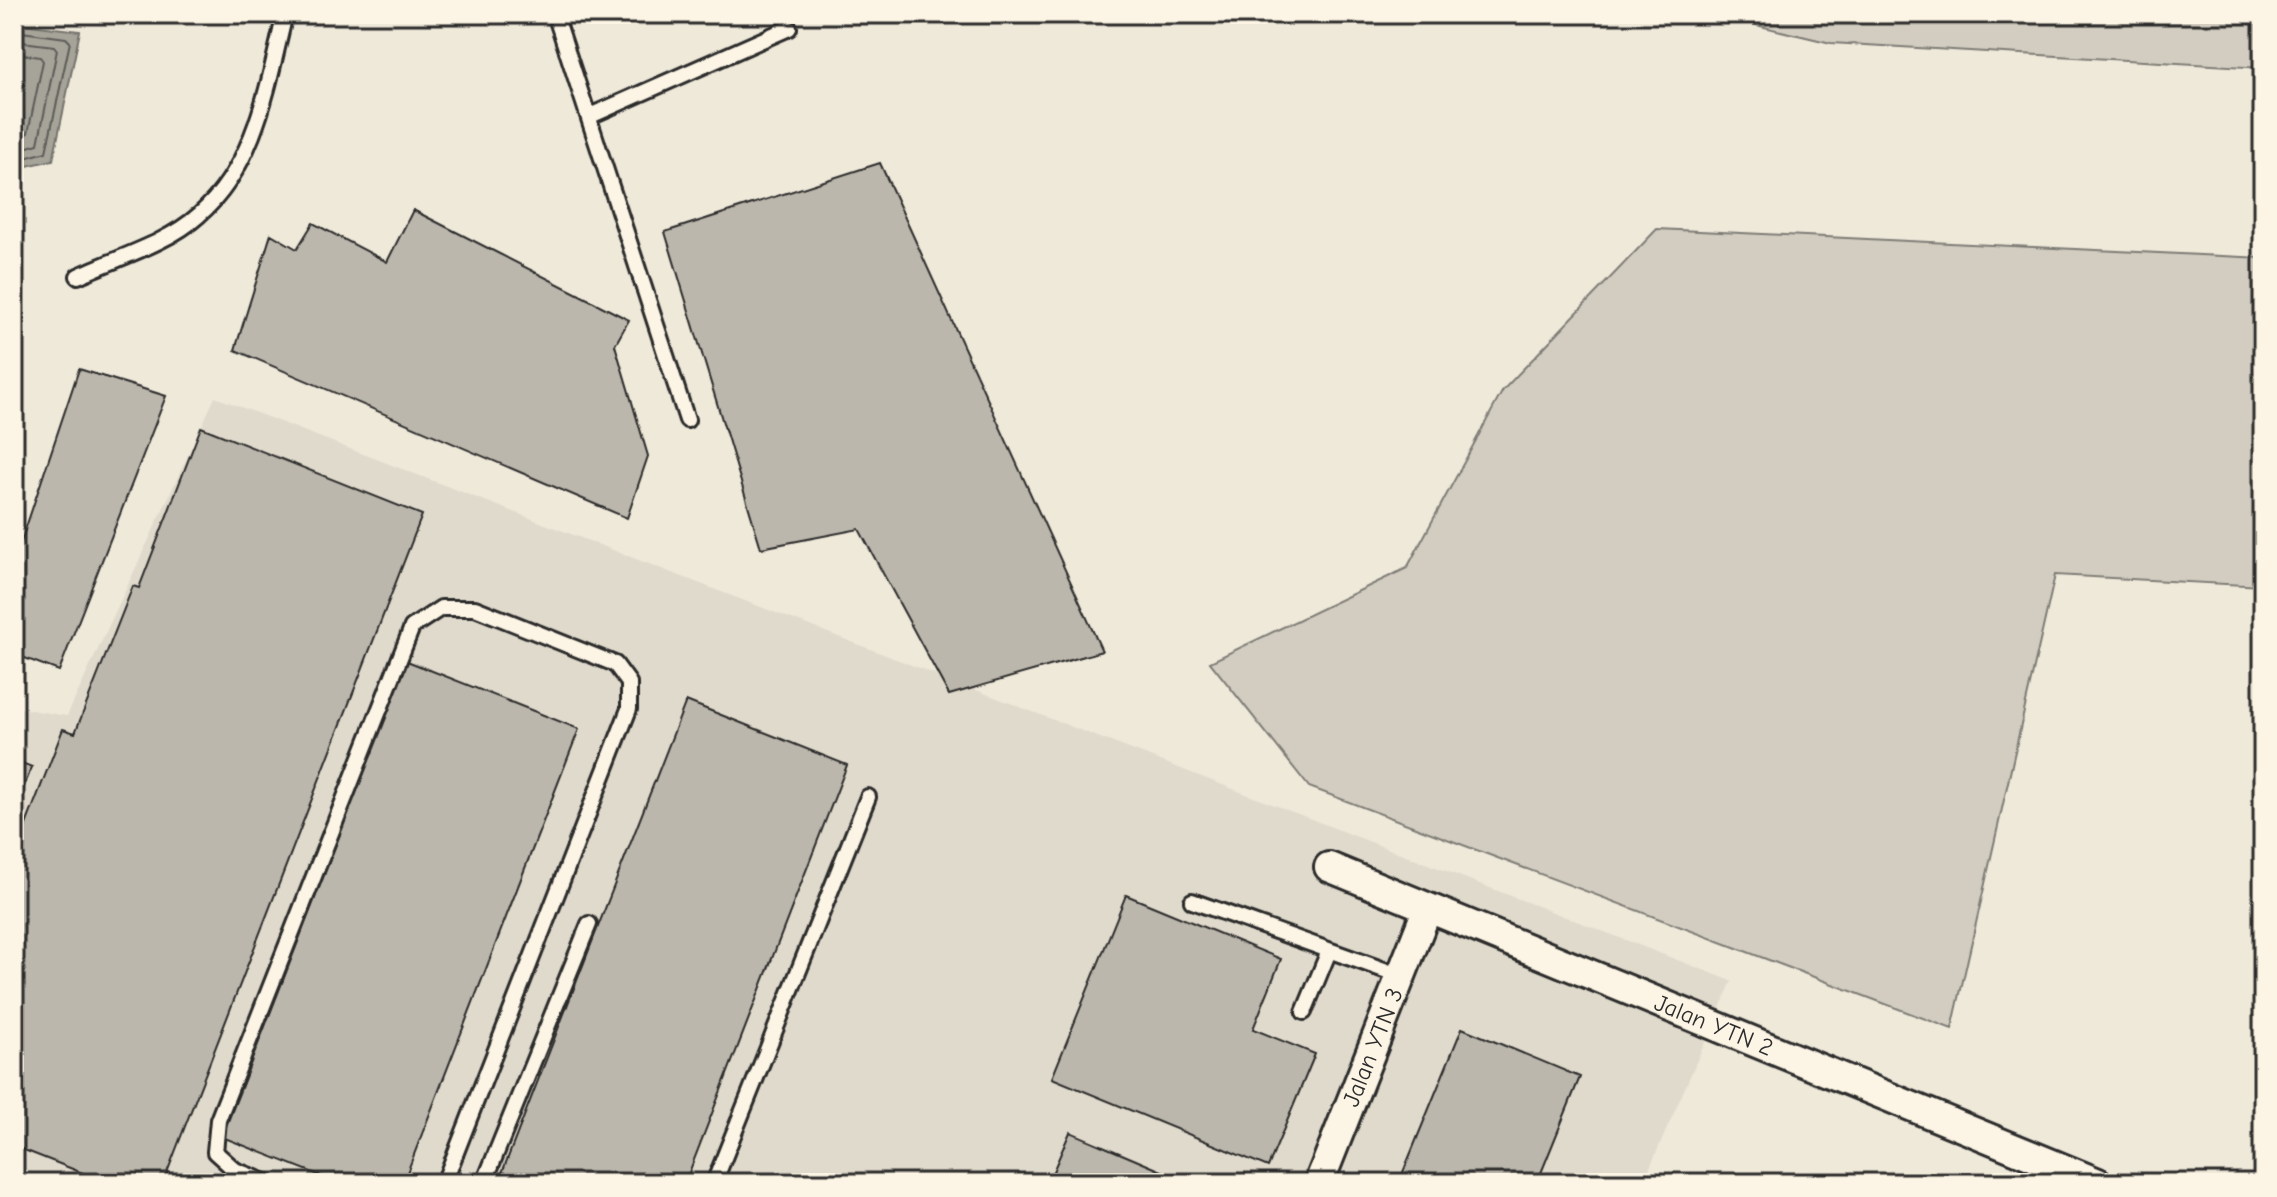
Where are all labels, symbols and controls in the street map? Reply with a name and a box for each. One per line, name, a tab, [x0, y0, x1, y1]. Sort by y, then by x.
street label: Jalan YTN 3	[1337, 984, 1409, 1111]
street label: Jalan YTN 2	[1650, 988, 1777, 1062]

